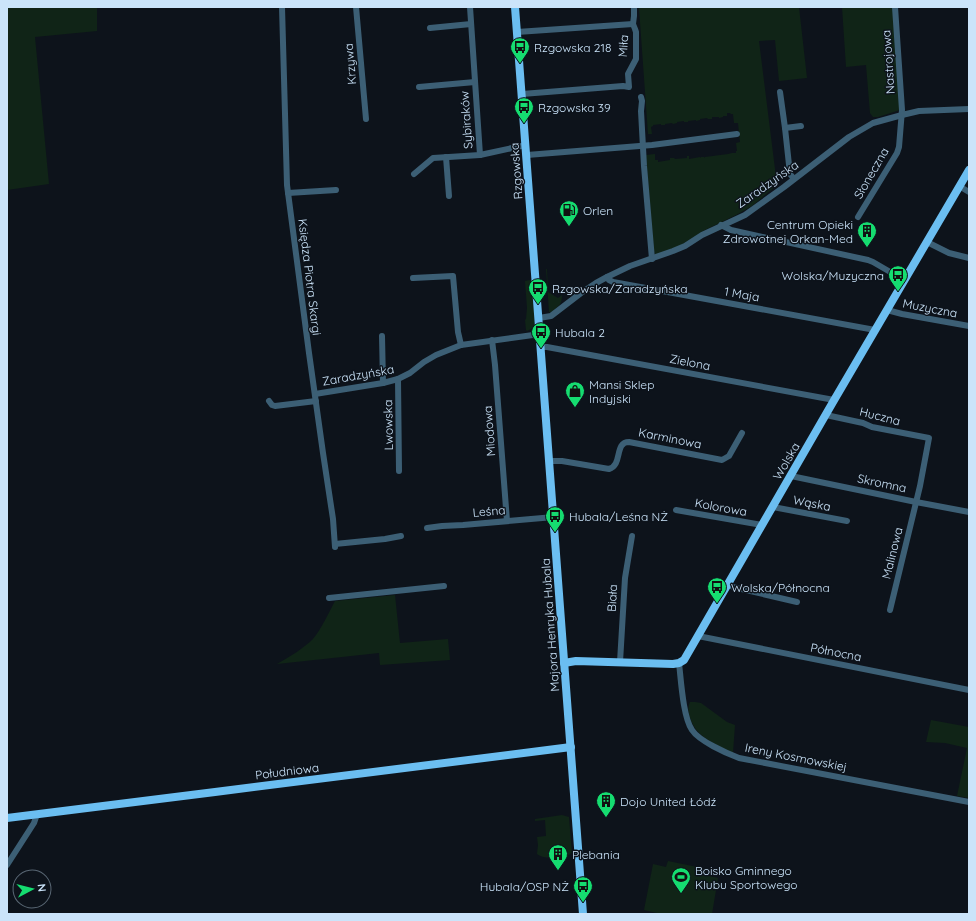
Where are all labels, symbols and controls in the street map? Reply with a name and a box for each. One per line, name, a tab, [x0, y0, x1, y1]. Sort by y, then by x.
street label: Nastrojowa	[878, 29, 898, 95]
street label: Miła	[615, 34, 631, 58]
bus stop icon: Rzgowska 218	[509, 36, 531, 64]
place label: Rzgowska 218	[534, 40, 611, 55]
street label: Krzywa	[341, 43, 359, 85]
street label: Sybiraków	[457, 91, 475, 149]
bus stop icon: Rzgowska 39	[513, 96, 535, 124]
place label: Rzgowska 39	[538, 100, 611, 115]
street label: Rzgowska	[507, 142, 525, 200]
street label: Słoneczna	[850, 145, 892, 201]
street label: Zaradzyńska	[733, 157, 801, 211]
fuel station icon: Orlen	[558, 199, 580, 227]
place label: Orlen	[583, 203, 613, 218]
place label: Centrum Opieki Zdrowotnej Orkan-Med	[723, 217, 853, 246]
street label: Księdza Piotra Skargi	[295, 218, 325, 336]
building icon: Centrum Opieki Zdrowotnej Orkan-Med	[856, 220, 878, 248]
bus stop icon: Wolska/Muzyczna	[887, 264, 909, 292]
place label: Wolska/Muzyczna	[782, 268, 884, 283]
bus stop icon: Rzgowska/Zaradzyńska	[527, 277, 549, 305]
place label: Rzgowska/Zaradzyńska	[552, 281, 688, 296]
street label: 1 Maja	[723, 284, 761, 304]
street label: Muzyczna	[901, 295, 959, 321]
bus stop icon: Hubala 2	[530, 321, 552, 349]
place label: Hubala 2	[555, 325, 605, 340]
street label: Zielona	[668, 351, 712, 373]
street label: Zaradzyńska	[321, 361, 395, 389]
place label: Mansi Sklep Indyjski	[589, 377, 654, 406]
shop icon: Mansi Sklep Indyjski	[564, 380, 586, 408]
street label: Lwowska	[380, 399, 396, 451]
street label: Huczna	[858, 404, 902, 428]
street label: Miodowa	[480, 405, 498, 457]
street label: Karminowa	[637, 425, 703, 451]
street label: Wolska	[769, 440, 803, 482]
street label: Skromna	[856, 470, 908, 496]
street label: Wąska	[792, 492, 832, 514]
street label: Kolorowa	[694, 495, 748, 519]
street label: Leśna	[472, 502, 506, 520]
bus stop icon: Hubala/Leśna NŻ	[544, 505, 566, 533]
place label: Hubala/Leśna NŻ	[569, 509, 668, 524]
street label: Malinowa	[878, 525, 906, 581]
street label: Majora Henryka Hubala	[538, 558, 562, 692]
bus stop icon: Wolska/Północna	[706, 576, 728, 604]
place label: Wolska/Północna	[731, 580, 830, 595]
street label: Biała	[604, 584, 620, 612]
street label: Północna	[809, 640, 863, 664]
street label: Ireny Kosmowskiej	[744, 740, 848, 774]
street label: Południowa	[254, 760, 320, 782]
building icon: Dojo United Łódź	[595, 790, 617, 818]
place label: Dojo United Łódź	[620, 794, 717, 809]
building icon: Plebania	[547, 843, 569, 871]
place label: Plebania	[572, 847, 620, 862]
place label: Boisko Gminnego Klubu Sportowego	[695, 863, 797, 892]
sports icon: Boisko Gminnego Klubu Sportowego	[670, 866, 692, 894]
north arrow	[12, 869, 52, 909]
bus stop icon: Hubala/OSP NŻ	[572, 875, 594, 903]
place label: Hubala/OSP NŻ	[480, 879, 569, 894]
text: N	[34, 883, 49, 893]

